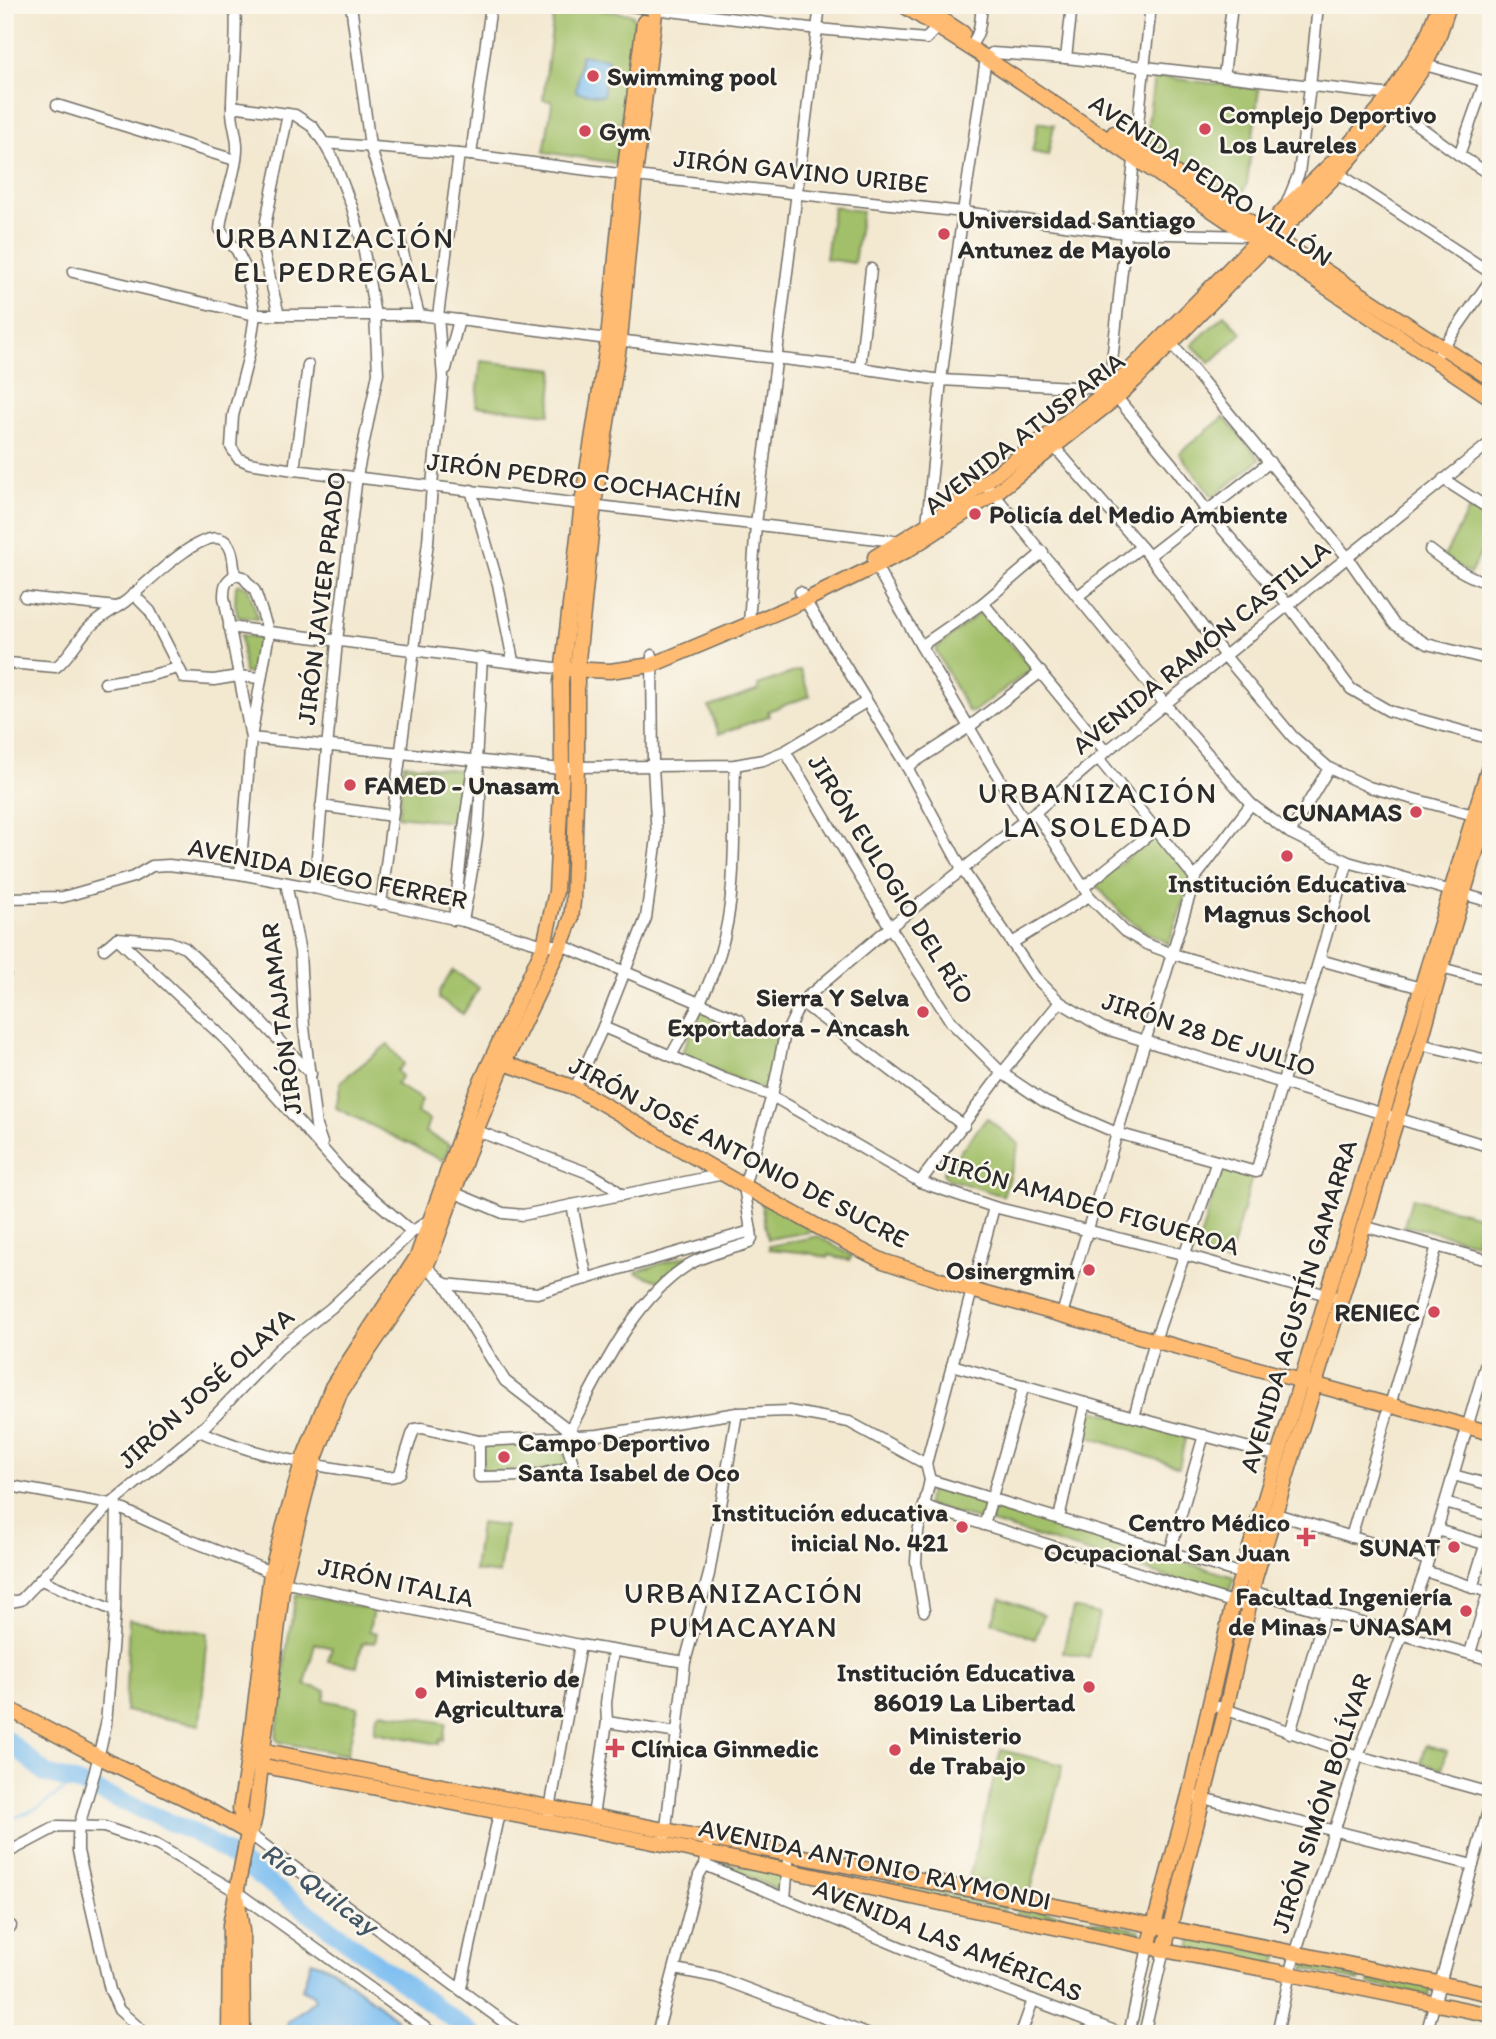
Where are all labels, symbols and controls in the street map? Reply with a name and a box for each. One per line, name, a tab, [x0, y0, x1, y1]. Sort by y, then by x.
place label: Swimming pool	[607, 60, 777, 92]
marker: Swimming pool	[585, 68, 601, 84]
street label: AVENIDA PEDRO VILLÓN	[1083, 87, 1339, 273]
place label: Complejo Deportivo Los Laureles	[1219, 98, 1437, 160]
place label: Gym	[599, 115, 651, 147]
marker: Complejo Deportivo Los Laureles	[1197, 121, 1213, 137]
marker: Gym	[577, 123, 593, 139]
street label: JIRÓN GAVINO URIBE	[672, 142, 930, 200]
place label: Universidad Santiago Antunez de Mayolo	[957, 203, 1195, 265]
district label: URBANIZACIÓN EL PEDREGAL	[215, 219, 455, 290]
marker: Universidad Santiago Antunez de Mayolo	[936, 226, 952, 242]
street label: AVENIDA ATUSPARIA	[917, 344, 1131, 522]
street label: JIRÓN PEDRO COCHACHÍN	[425, 445, 743, 515]
street label: JIRÓN JAVIER PRADO	[290, 470, 352, 726]
place label: Policía del Medio Ambiente	[989, 498, 1288, 530]
marker: Policía del Medio Ambiente	[967, 506, 983, 522]
street label: AVENIDA RAMÓN CASTILLA	[1065, 533, 1337, 761]
street label: JIRÓN EULOGIO DEL RÍO	[801, 748, 981, 1010]
place label: FAMED - Unasam	[364, 769, 560, 801]
district label: URBANIZACIÓN LA SOLEDAD	[978, 774, 1218, 845]
marker: FAMED - Unasam	[342, 777, 358, 793]
place label: CUNAMAS	[1282, 796, 1402, 828]
marker: CUNAMAS	[1408, 804, 1424, 820]
street label: AVENIDA DIEGO FERRER	[186, 830, 470, 916]
marker: Institución Educativa Magnus School	[1279, 848, 1295, 864]
place label: Institución Educativa Magnus School	[1168, 867, 1407, 929]
street label: JIRÓN TAJAMAR	[253, 921, 309, 1117]
place label: Sierra Y Selva Exportadora - Ancash	[668, 981, 910, 1043]
street label: JIRÓN 28 DE JULIO	[1098, 984, 1320, 1084]
marker: Sierra Y Selva Exportadora - Ancash	[915, 1004, 931, 1020]
street label: JIRÓN JOSÉ ANTONIO DE SUCRE	[564, 1049, 914, 1255]
street label: AVENIDA AGUSTÍN GAMARRA	[1232, 1135, 1364, 1476]
street label: JIRÓN AMADEO FIGUEROA	[933, 1145, 1244, 1263]
place label: Osinergmin	[946, 1254, 1075, 1286]
marker: Osinergmin	[1081, 1262, 1097, 1278]
place label: RENIEC	[1335, 1296, 1420, 1328]
street label: JIRÓN JOSÉ OLAYA	[111, 1300, 301, 1475]
marker: RENIEC	[1426, 1304, 1442, 1320]
place label: Campo Deportivo Santa Isabel de Oco	[518, 1426, 740, 1488]
marker: Campo Deportivo Santa Isabel de Oco	[496, 1449, 512, 1465]
place label: Institución educativa inicial No. 421	[712, 1496, 948, 1558]
place label: Centro Médico Ocupacional San Juan	[1044, 1506, 1290, 1568]
marker: Institución educativa inicial No. 421	[954, 1519, 970, 1535]
marker: Centro Médico Ocupacional San Juan	[1296, 1527, 1316, 1547]
place label: SUNAT	[1359, 1531, 1440, 1563]
marker: SUNAT	[1446, 1539, 1462, 1555]
street label: JIRÓN ITALIA	[315, 1550, 477, 1614]
district label: URBANIZACIÓN PUMACAYAN	[624, 1574, 864, 1645]
place label: Facultad Ingeniería de Minas - UNASAM	[1228, 1580, 1452, 1642]
marker: Facultad Ingeniería de Minas - UNASAM	[1458, 1603, 1474, 1619]
place label: Institución Educativa 86019 La Libertad	[837, 1656, 1076, 1718]
place label: Ministerio de Agricultura	[434, 1662, 580, 1724]
street label: JIRÓN SIMÓN BOLÍVAR	[1264, 1669, 1378, 1937]
marker: Institución Educativa 86019 La Libertad	[1081, 1679, 1097, 1695]
marker: Ministerio de Agricultura	[413, 1685, 429, 1701]
place label: Ministerio de Trabajo	[909, 1719, 1025, 1781]
place label: Clínica Ginmedic	[631, 1732, 819, 1764]
marker: Clínica Ginmedic	[605, 1738, 625, 1758]
marker: Ministerio de Trabajo	[887, 1742, 903, 1758]
street label: AVENIDA ANTONIO RAYMONDI	[696, 1811, 1054, 1917]
water label: Río Quilcay	[255, 1834, 387, 1943]
street label: AVENIDA LAS AMÉRICAS	[809, 1871, 1087, 2009]

